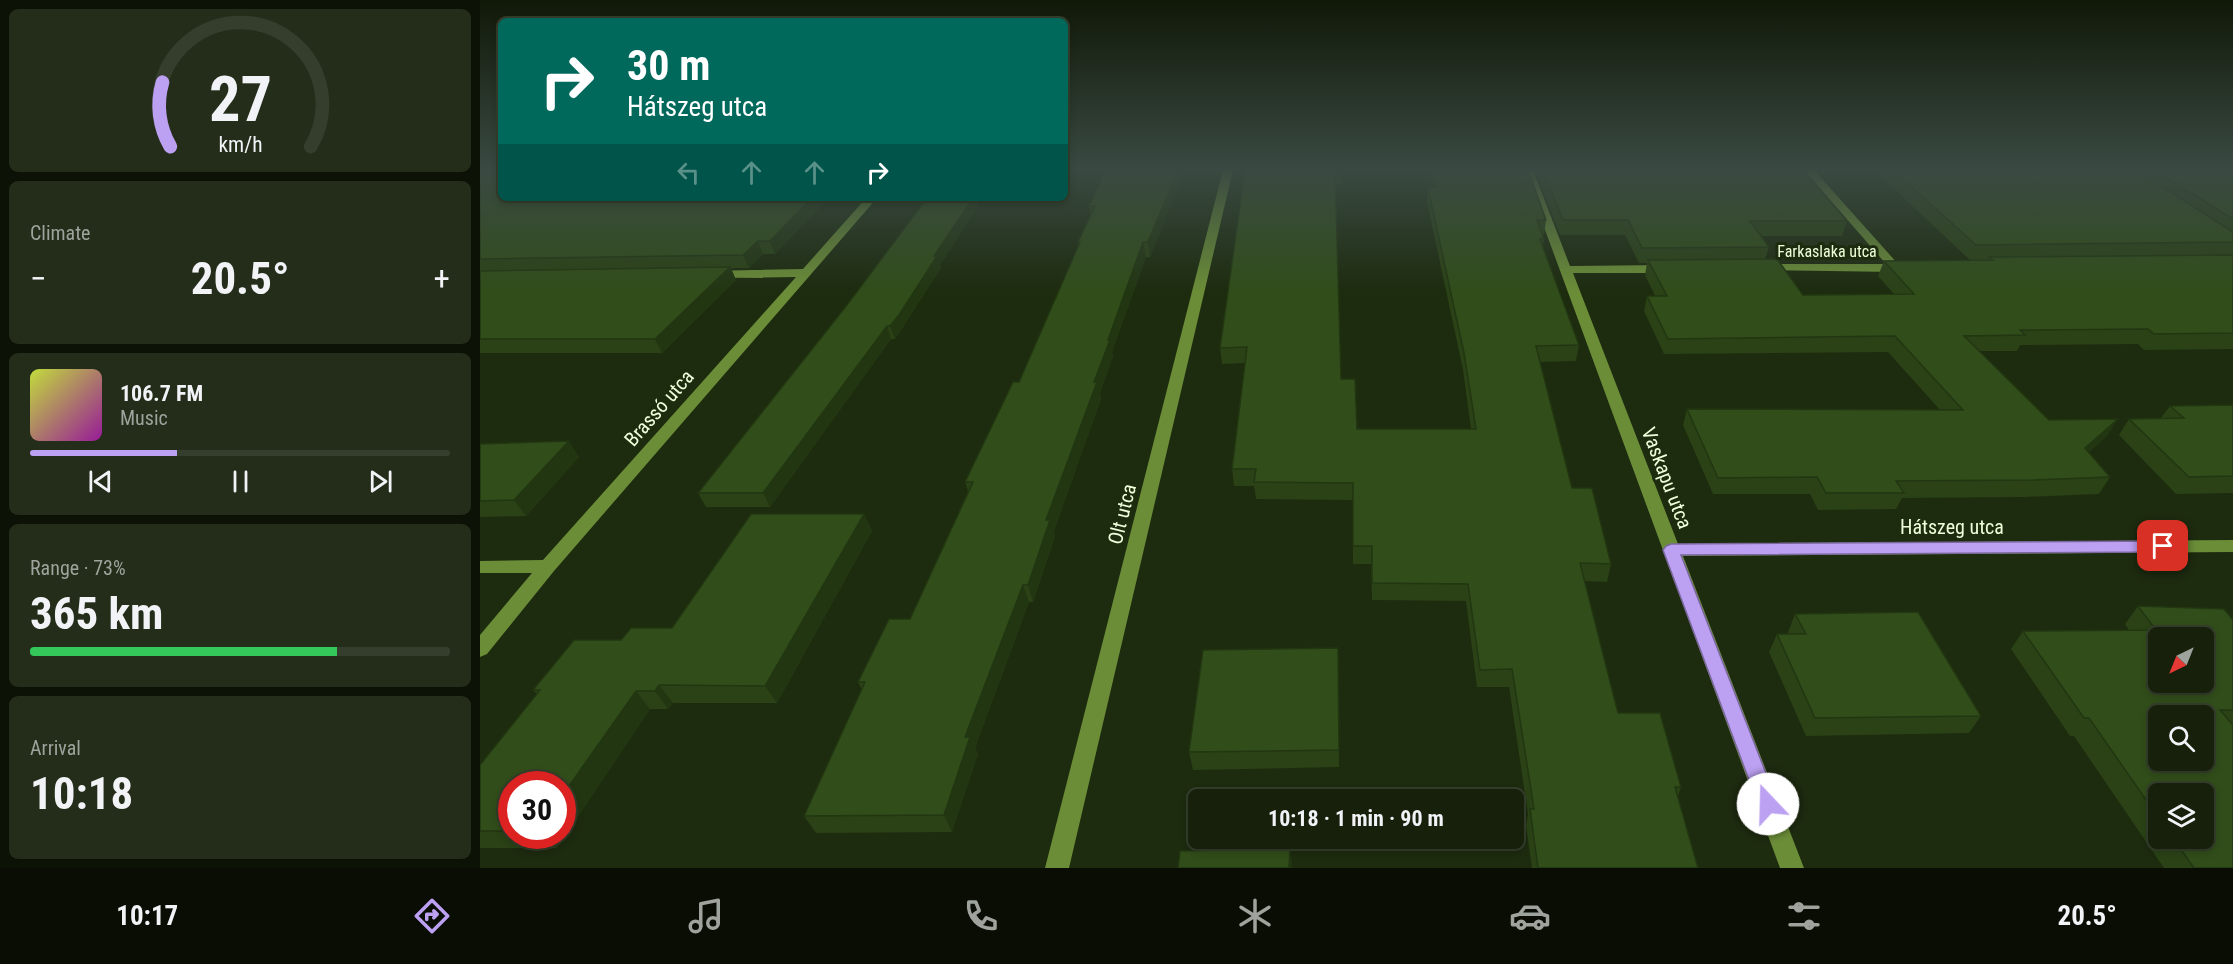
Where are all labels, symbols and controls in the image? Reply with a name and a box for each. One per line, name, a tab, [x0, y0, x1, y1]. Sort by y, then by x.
text: 30 m	[627, 41, 710, 90]
icon: right	[528, 42, 606, 120]
text: 27	[208, 64, 272, 137]
text: Hátszeg utca	[627, 91, 767, 123]
text: km/h	[218, 133, 262, 158]
icon: left	[672, 156, 705, 189]
icon: ahead	[735, 156, 768, 189]
icon: ahead	[798, 156, 831, 189]
icon: right	[861, 156, 894, 189]
text: Climate	[30, 221, 90, 245]
street label: Farkaslaka utca	[1777, 242, 1877, 261]
text: 20.5°	[191, 252, 289, 305]
text: −	[30, 259, 47, 298]
text: +	[434, 259, 450, 298]
street label: Brassó utca	[619, 365, 699, 451]
text: 106.7 FM	[120, 381, 203, 406]
text: Music	[120, 406, 168, 430]
street label: Vaskapu utca	[1637, 424, 1697, 532]
icon: previous	[84, 465, 117, 498]
icon: pause	[224, 465, 257, 498]
icon: next	[364, 465, 397, 498]
street label: Olt utca	[1103, 481, 1141, 547]
street label: Hátszeg utca	[1900, 515, 2004, 539]
pin	[2137, 520, 2188, 571]
icon: arrive	[2146, 529, 2179, 562]
text: Range · 73%	[30, 556, 126, 580]
text: 365 km	[30, 587, 163, 640]
north arrow	[2148, 627, 2214, 693]
map controls	[2148, 627, 2214, 849]
button: search	[2148, 705, 2214, 771]
text: Arrival	[30, 736, 81, 760]
text: 10:18	[30, 767, 133, 820]
speed limit sign: 30	[498, 771, 576, 849]
position arrow	[1736, 772, 1800, 836]
button: layers	[2148, 783, 2214, 849]
text: 10:18 · 1 min · 90 m	[1268, 806, 1444, 831]
icon: directions	[411, 895, 453, 937]
icon: music	[685, 895, 727, 937]
icon: phone	[960, 895, 1002, 937]
icon: climate	[1234, 895, 1276, 937]
icon: car	[1509, 895, 1551, 937]
icon: filters	[1783, 895, 1825, 937]
text: 10:17	[116, 900, 178, 932]
text: 20.5°	[2057, 900, 2117, 932]

